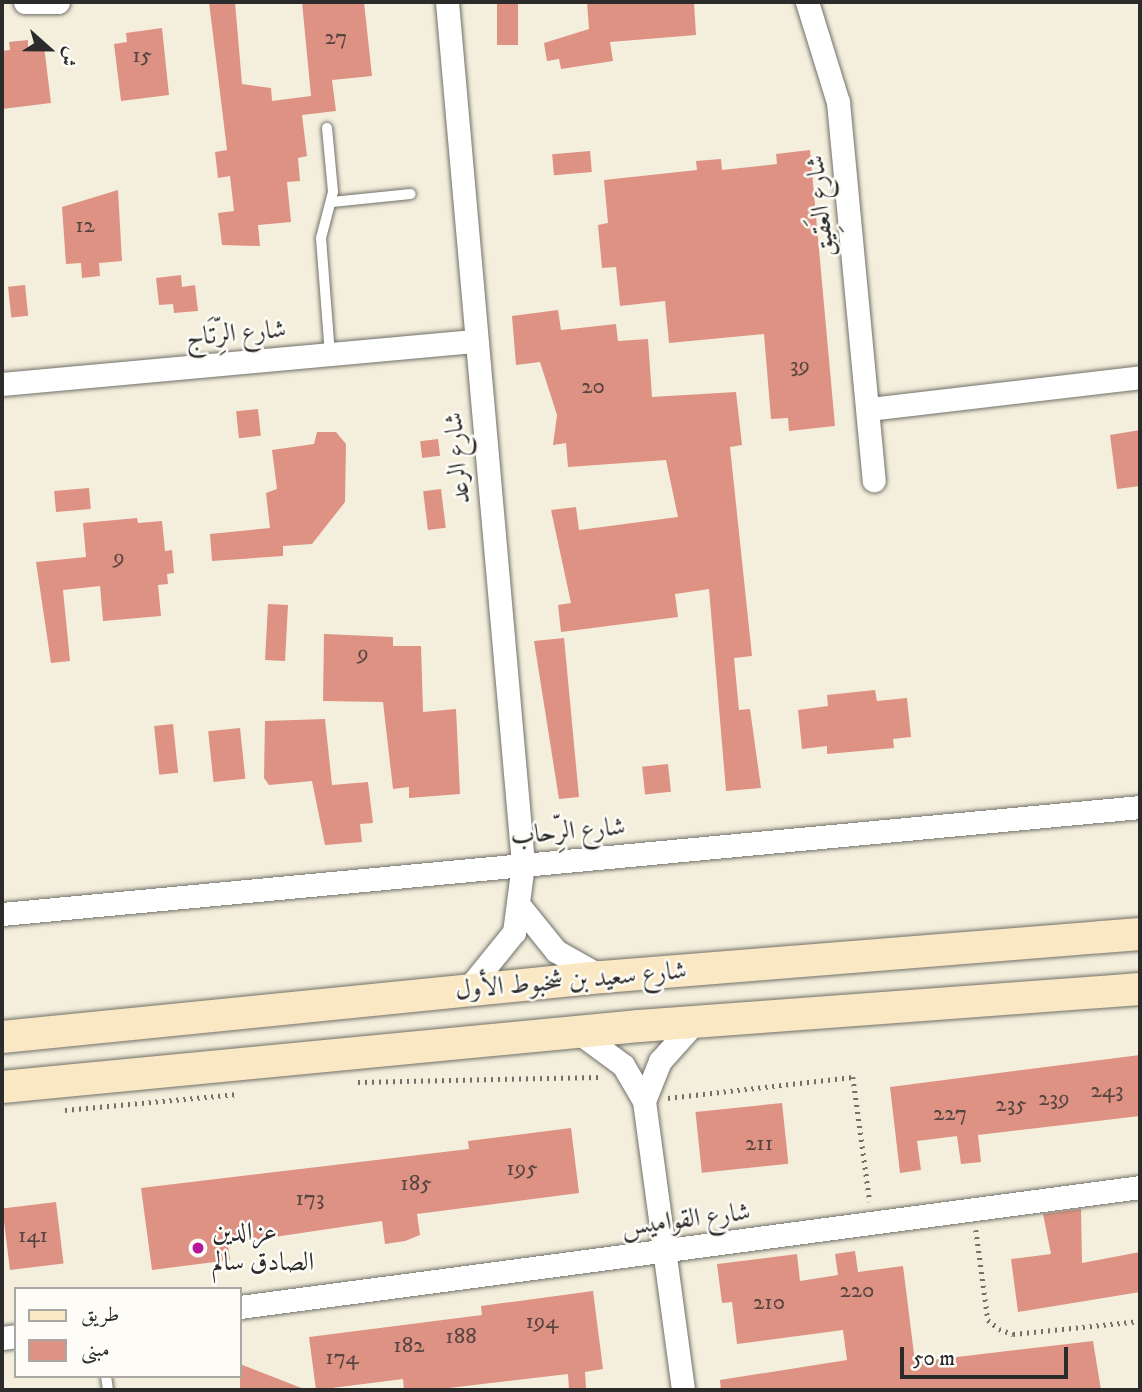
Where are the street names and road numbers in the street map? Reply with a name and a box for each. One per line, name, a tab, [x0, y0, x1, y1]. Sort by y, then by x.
street label: شارع العَقِيق	[800, 153, 842, 259]
street label: شارع الرِّتَاج	[184, 314, 288, 354]
street label: شارع الرعد	[438, 411, 478, 505]
street label: شارع الرِّحاب	[509, 811, 627, 853]
street label: شارع سعيد بن شخبوط الأول	[454, 955, 688, 1007]
street label: شارع القواميس	[620, 1197, 752, 1243]

